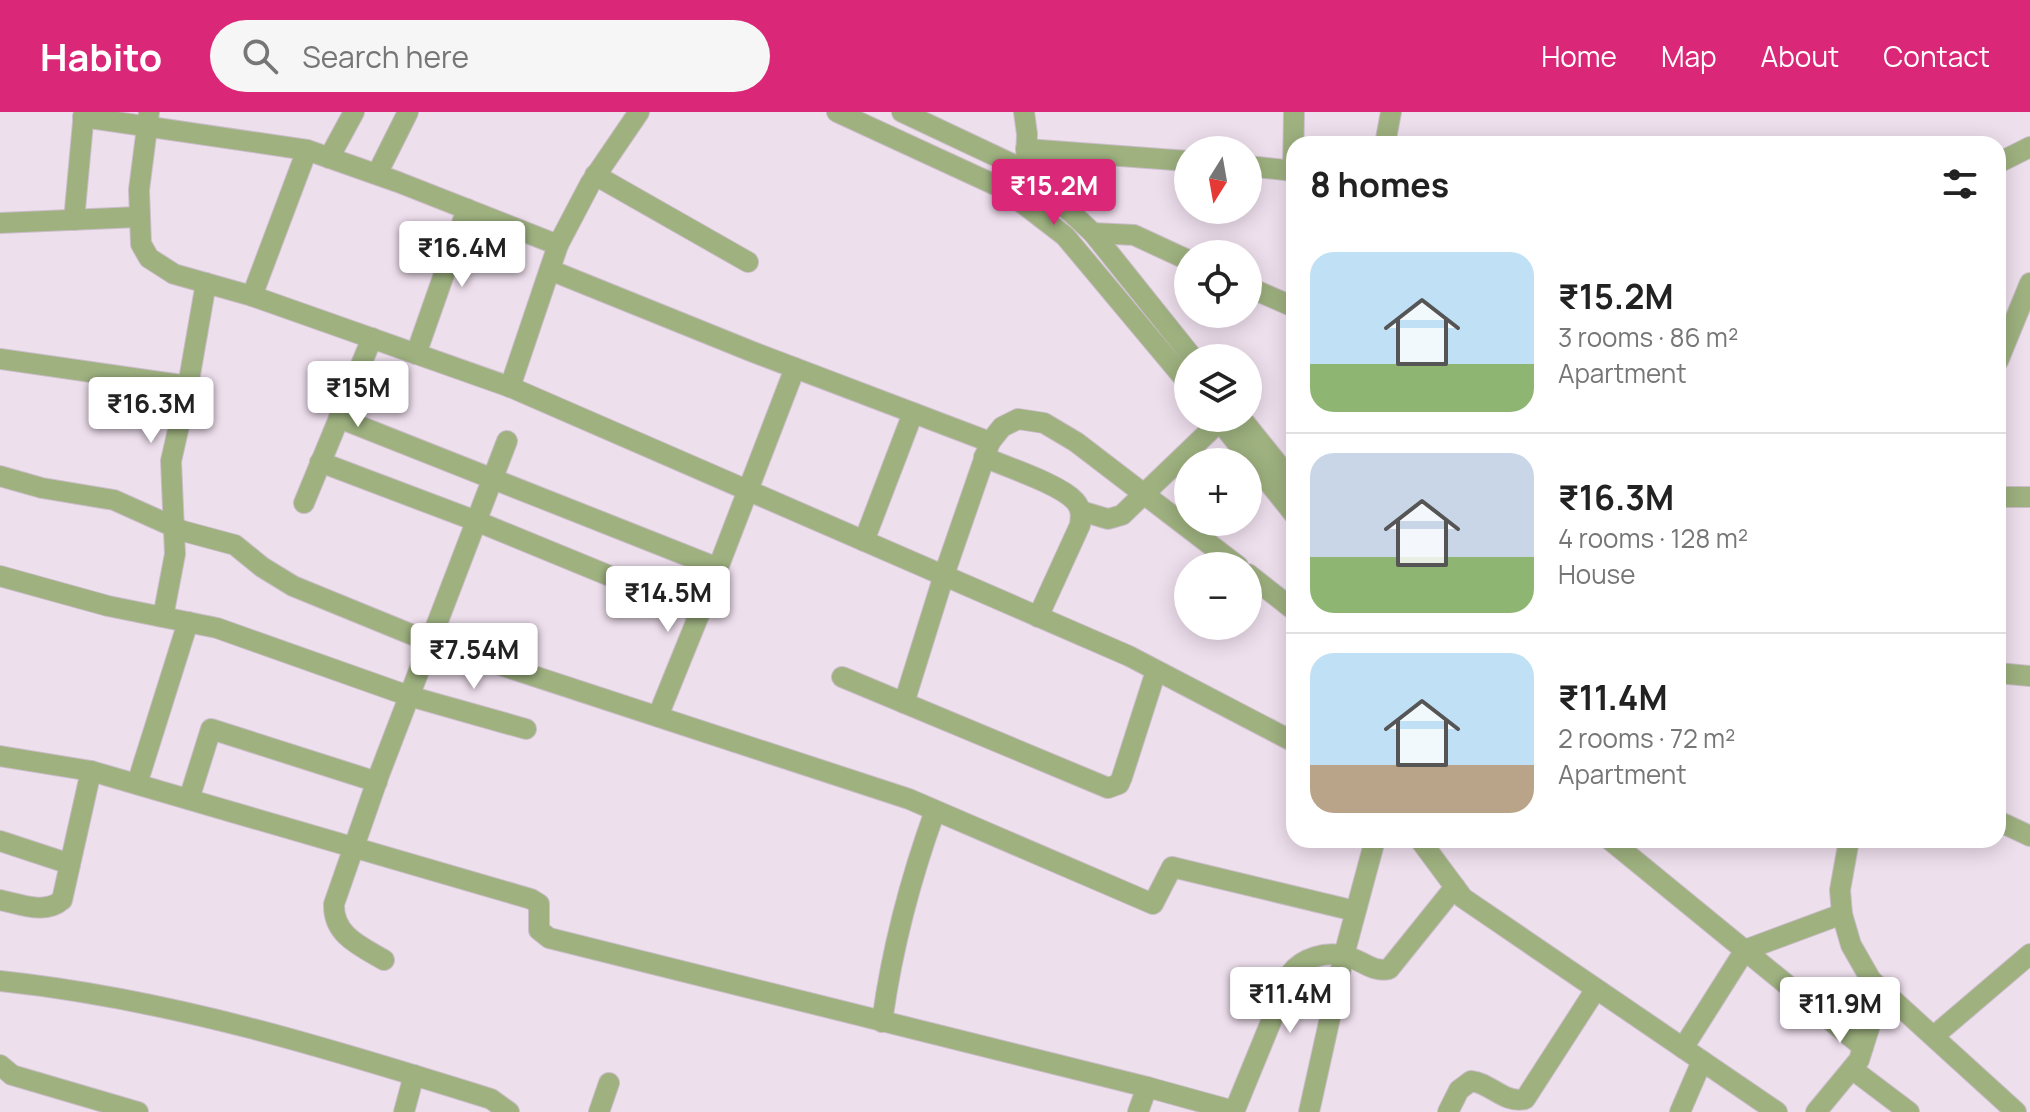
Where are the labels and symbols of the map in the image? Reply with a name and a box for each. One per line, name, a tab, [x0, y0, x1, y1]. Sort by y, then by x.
north arrow	[1174, 136, 1262, 224]
pin: ₹15.2M	[989, 159, 1119, 227]
pin: ₹16.4M	[397, 221, 527, 289]
pin: ₹15M	[311, 361, 405, 429]
pin: ₹16.3M	[86, 377, 216, 445]
pin: ₹14.5M	[603, 566, 733, 634]
pin: ₹7.54M	[409, 623, 539, 691]
pin: ₹11.4M	[1225, 967, 1355, 1035]
pin: ₹11.9M	[1775, 977, 1905, 1045]

